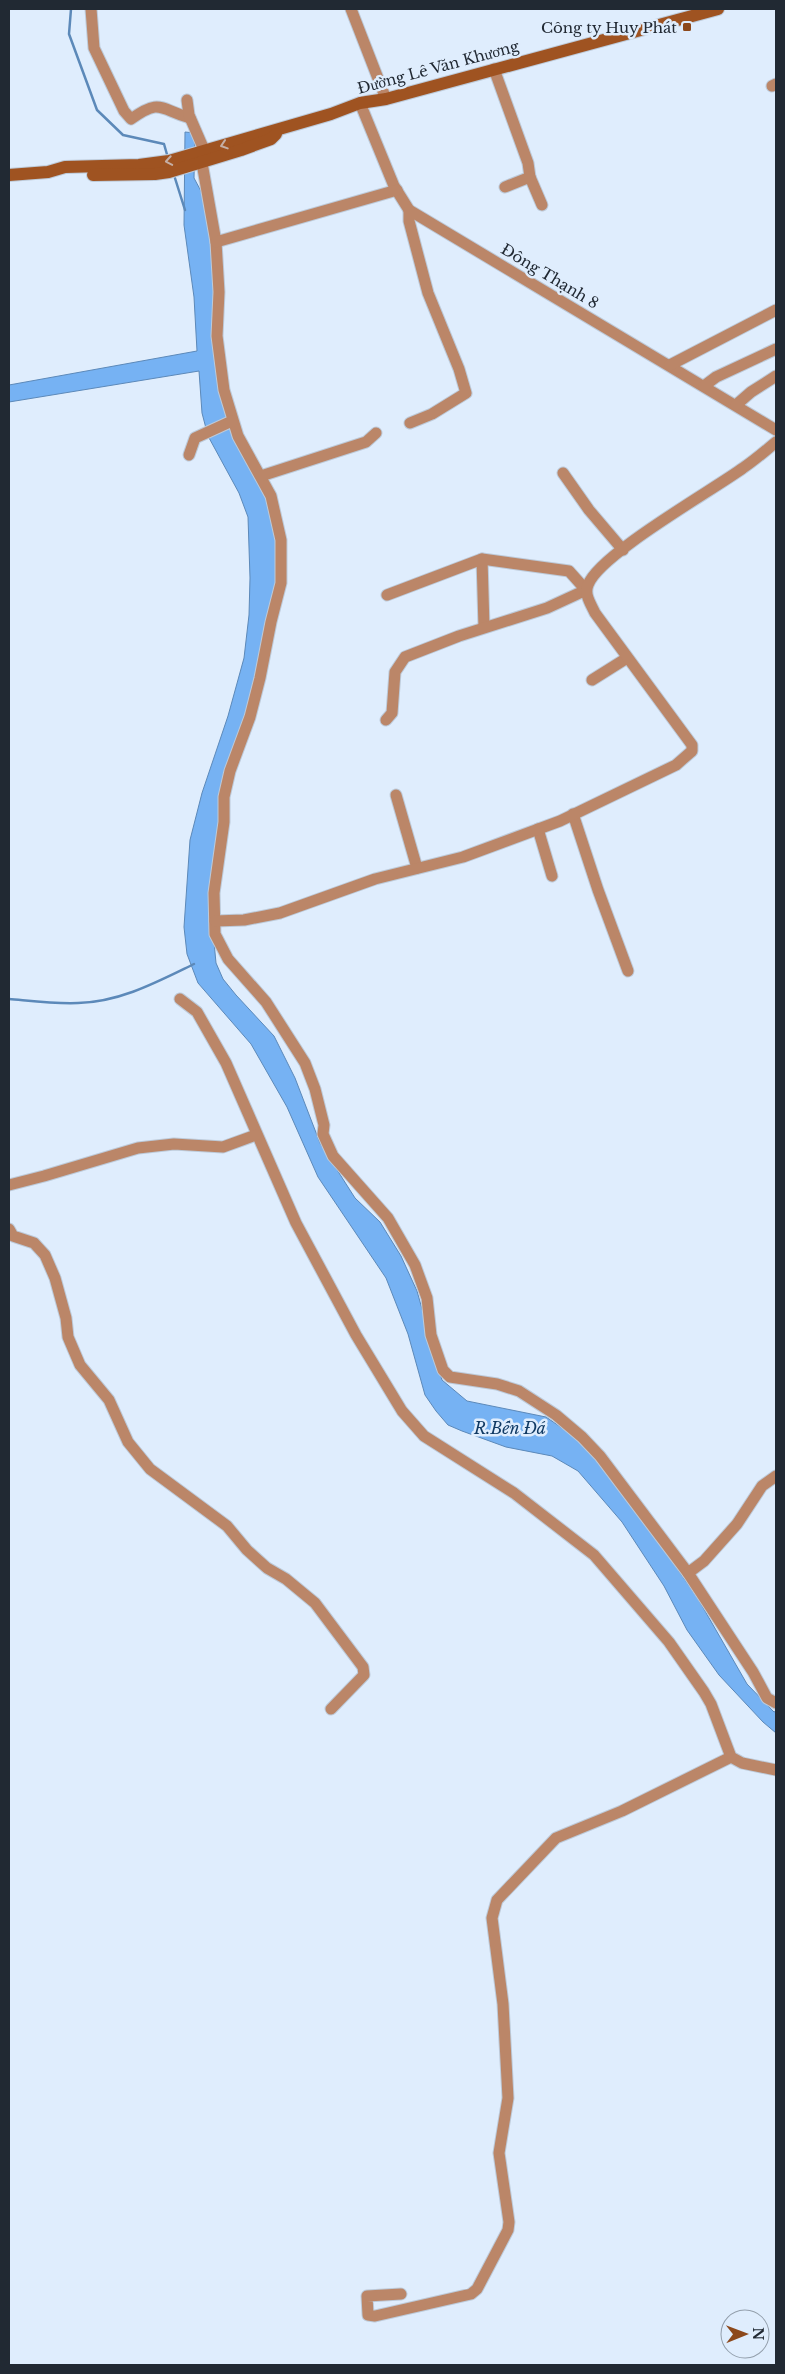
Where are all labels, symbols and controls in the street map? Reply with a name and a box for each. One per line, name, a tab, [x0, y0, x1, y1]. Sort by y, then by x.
place label: Công ty Huy Phát	[541, 18, 677, 37]
marker: Công ty Huy Phát	[681, 21, 693, 33]
street label: Đường Lê Văn Khương	[355, 36, 522, 98]
one-way arrow	[221, 140, 229, 150]
one-way arrow	[165, 155, 174, 165]
street label: Đông Thạnh 8	[498, 239, 602, 313]
water label: R.Bến Đá	[473, 1418, 546, 1438]
north arrow	[720, 2309, 770, 2359]
text: N	[749, 2327, 767, 2341]

